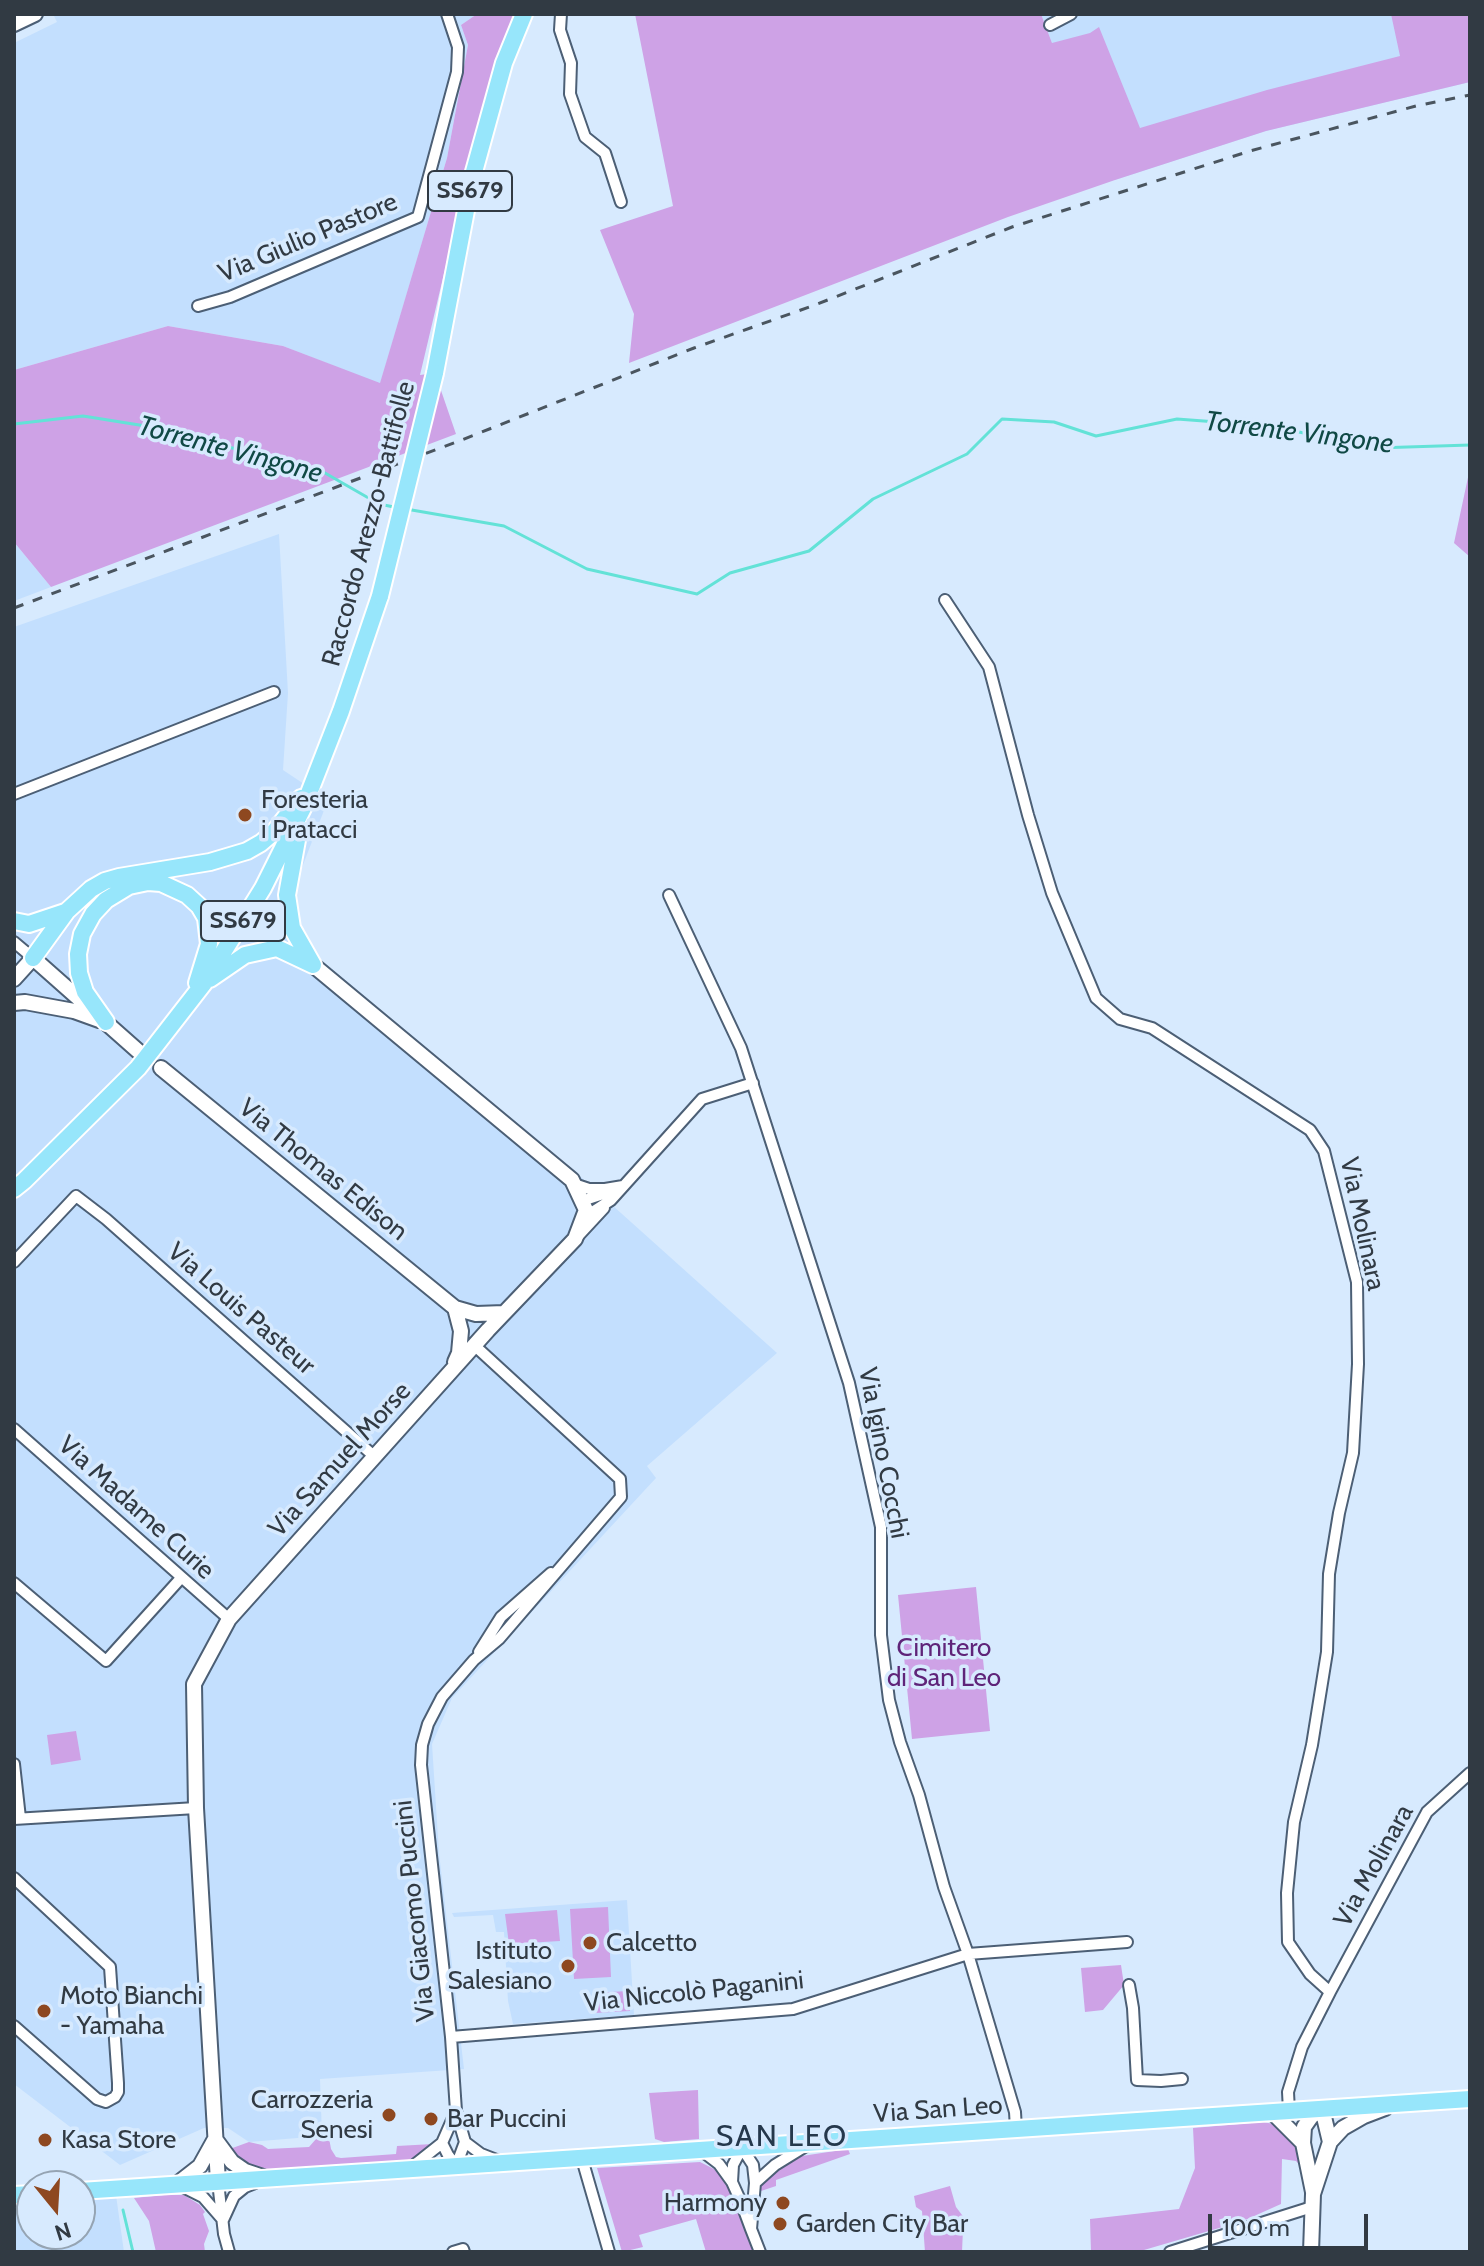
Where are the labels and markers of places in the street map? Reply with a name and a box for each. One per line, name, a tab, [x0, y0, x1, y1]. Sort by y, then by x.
place label: Foresteria i Pratacci	[261, 784, 368, 846]
marker: Foresteria i Pratacci	[236, 806, 254, 824]
place label: Calcetto	[606, 1927, 697, 1959]
marker: Calcetto	[581, 1934, 599, 1952]
place label: Istituto Salesiano	[447, 1935, 552, 1996]
marker: Istituto Salesiano	[559, 1957, 577, 1975]
place label: Moto Bianchi - Yamaha	[60, 1980, 203, 2042]
marker: Moto Bianchi - Yamaha	[35, 2002, 53, 2020]
place label: Carrozzeria Senesi	[251, 2084, 373, 2146]
place label: Bar Puccini	[447, 2103, 566, 2135]
marker: Carrozzeria Senesi	[380, 2106, 398, 2124]
marker: Bar Puccini	[422, 2110, 440, 2128]
place label: Kasa Store	[61, 2124, 176, 2156]
marker: Kasa Store	[36, 2131, 54, 2149]
place label: Harmony	[664, 2187, 767, 2219]
marker: Harmony	[774, 2194, 792, 2212]
place label: Garden City Bar	[796, 2208, 968, 2240]
marker: Garden City Bar	[771, 2215, 789, 2233]

